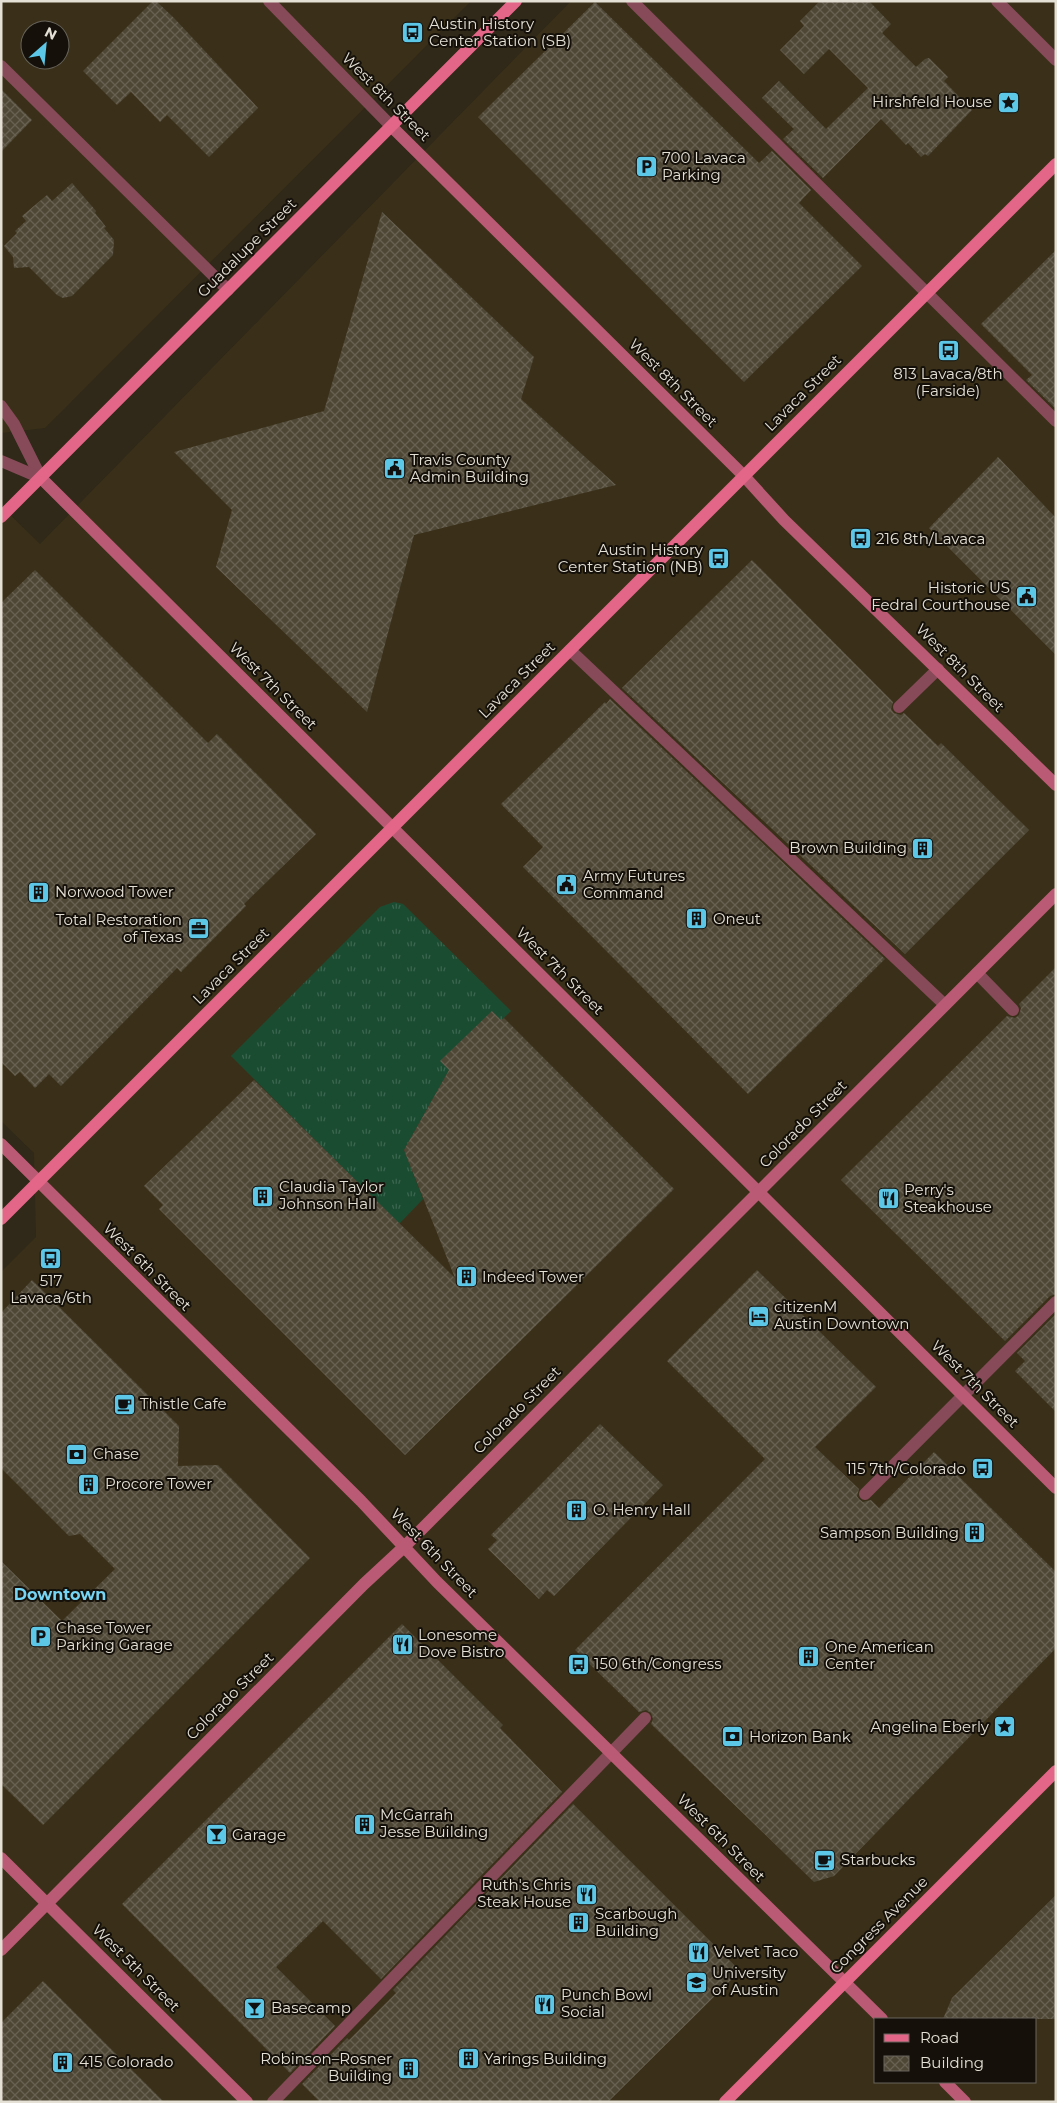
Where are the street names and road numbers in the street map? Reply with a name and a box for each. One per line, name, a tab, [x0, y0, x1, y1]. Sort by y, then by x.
street label: West 8th Street	[338, 48, 435, 145]
street label: Guadalupe Street	[193, 194, 300, 301]
street label: West 8th Street	[625, 334, 722, 431]
street label: Lavaca Street	[760, 350, 845, 435]
street label: West 8th Street	[912, 619, 1009, 716]
street label: Lavaca Street	[474, 637, 559, 722]
street label: West 7th Street	[225, 638, 321, 734]
street label: Lavaca Street	[188, 923, 273, 1008]
street label: West 7th Street	[512, 923, 608, 1019]
street label: Colorado Street	[755, 1076, 850, 1171]
street label: West 6th Street	[99, 1219, 195, 1315]
street label: West 7th Street	[927, 1336, 1023, 1432]
street label: Colorado Street	[469, 1362, 564, 1457]
street label: West 6th Street	[387, 1504, 482, 1601]
street label: Colorado Street	[182, 1648, 277, 1743]
street label: West 6th Street	[673, 1790, 769, 1886]
street label: Congress Avenue	[826, 1872, 931, 1977]
street label: West 5th Street	[89, 1920, 184, 2015]

